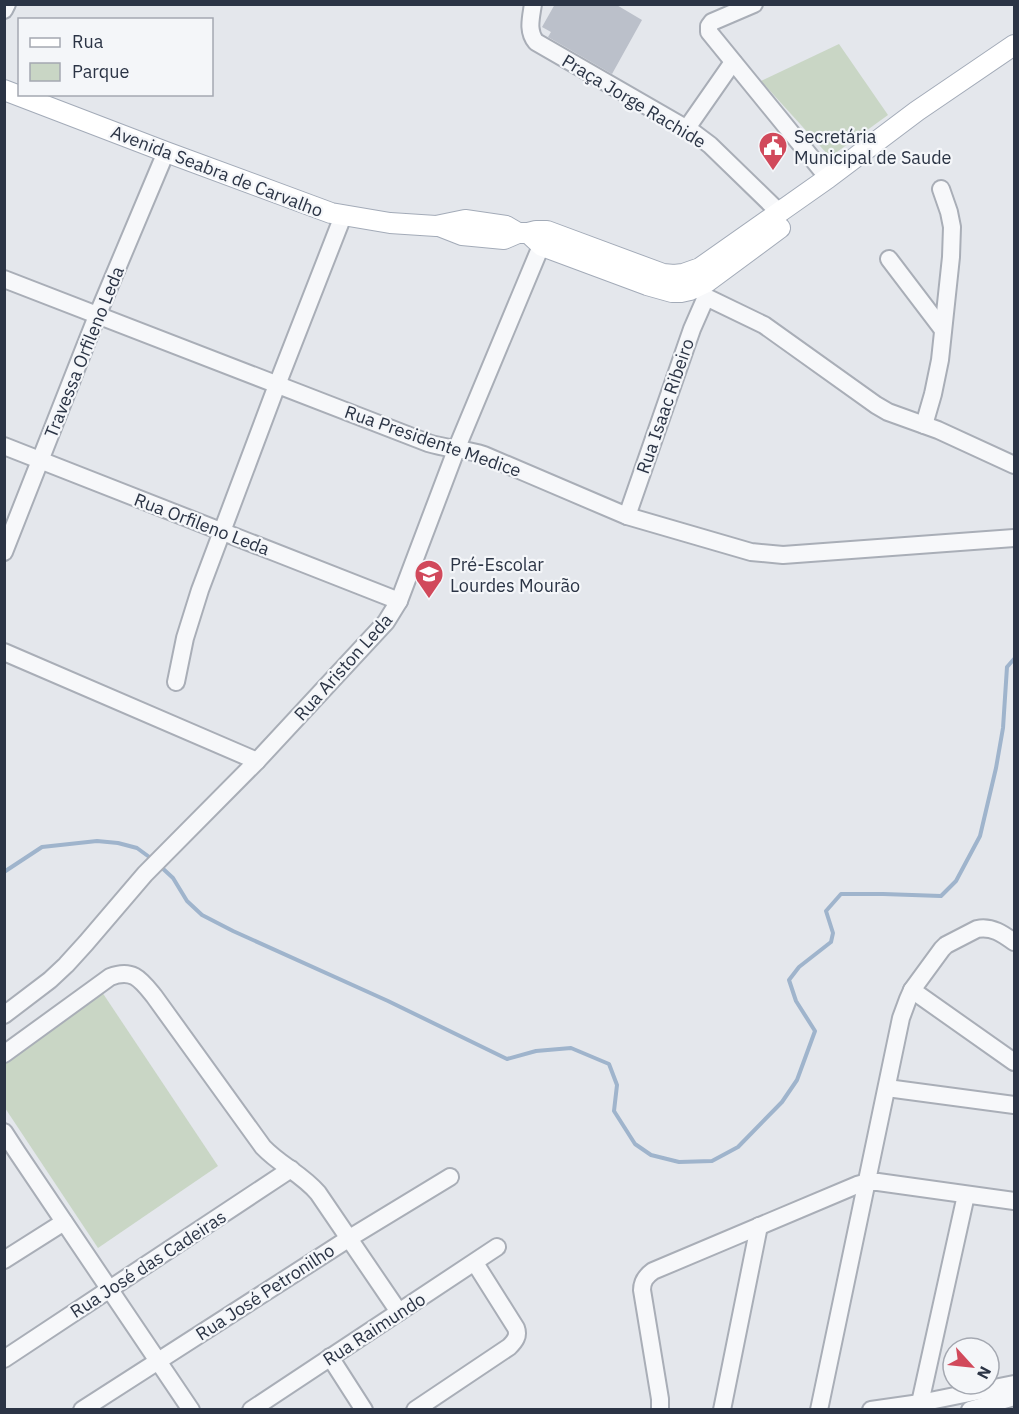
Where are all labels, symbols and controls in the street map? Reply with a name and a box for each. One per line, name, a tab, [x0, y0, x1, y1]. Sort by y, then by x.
legend	[18, 18, 213, 96]
text: Rua	[72, 30, 104, 53]
street label: Praça Jorge Rachide	[558, 49, 710, 153]
text: Parque	[72, 60, 130, 83]
street label: Avenida Seabra de Carvalho	[108, 120, 326, 222]
place label: Secretária Municipal de Saude	[794, 125, 952, 169]
public building icon: Secretária Municipal de Saude	[757, 130, 789, 172]
street label: Travessa Orfileno Leda	[39, 262, 129, 441]
street label: Rua Isaac Ribeiro	[631, 335, 699, 477]
street label: Rua Presidente Medice	[342, 400, 524, 482]
street label: Rua Orfileno Leda	[131, 488, 273, 561]
place label: Pré-Escolar Lourdes Mourão	[450, 553, 580, 597]
school or university icon: Pré-Escolar Lourdes Mourão	[413, 558, 445, 600]
street label: Rua Ariston Leda	[289, 608, 397, 725]
street label: Rua José das Cadeiras	[66, 1205, 230, 1323]
street label: Rua José Petronilho	[191, 1239, 339, 1345]
street label: Rua Raimundo	[318, 1287, 430, 1371]
north arrow	[941, 1336, 1001, 1396]
text: N	[973, 1363, 996, 1383]

